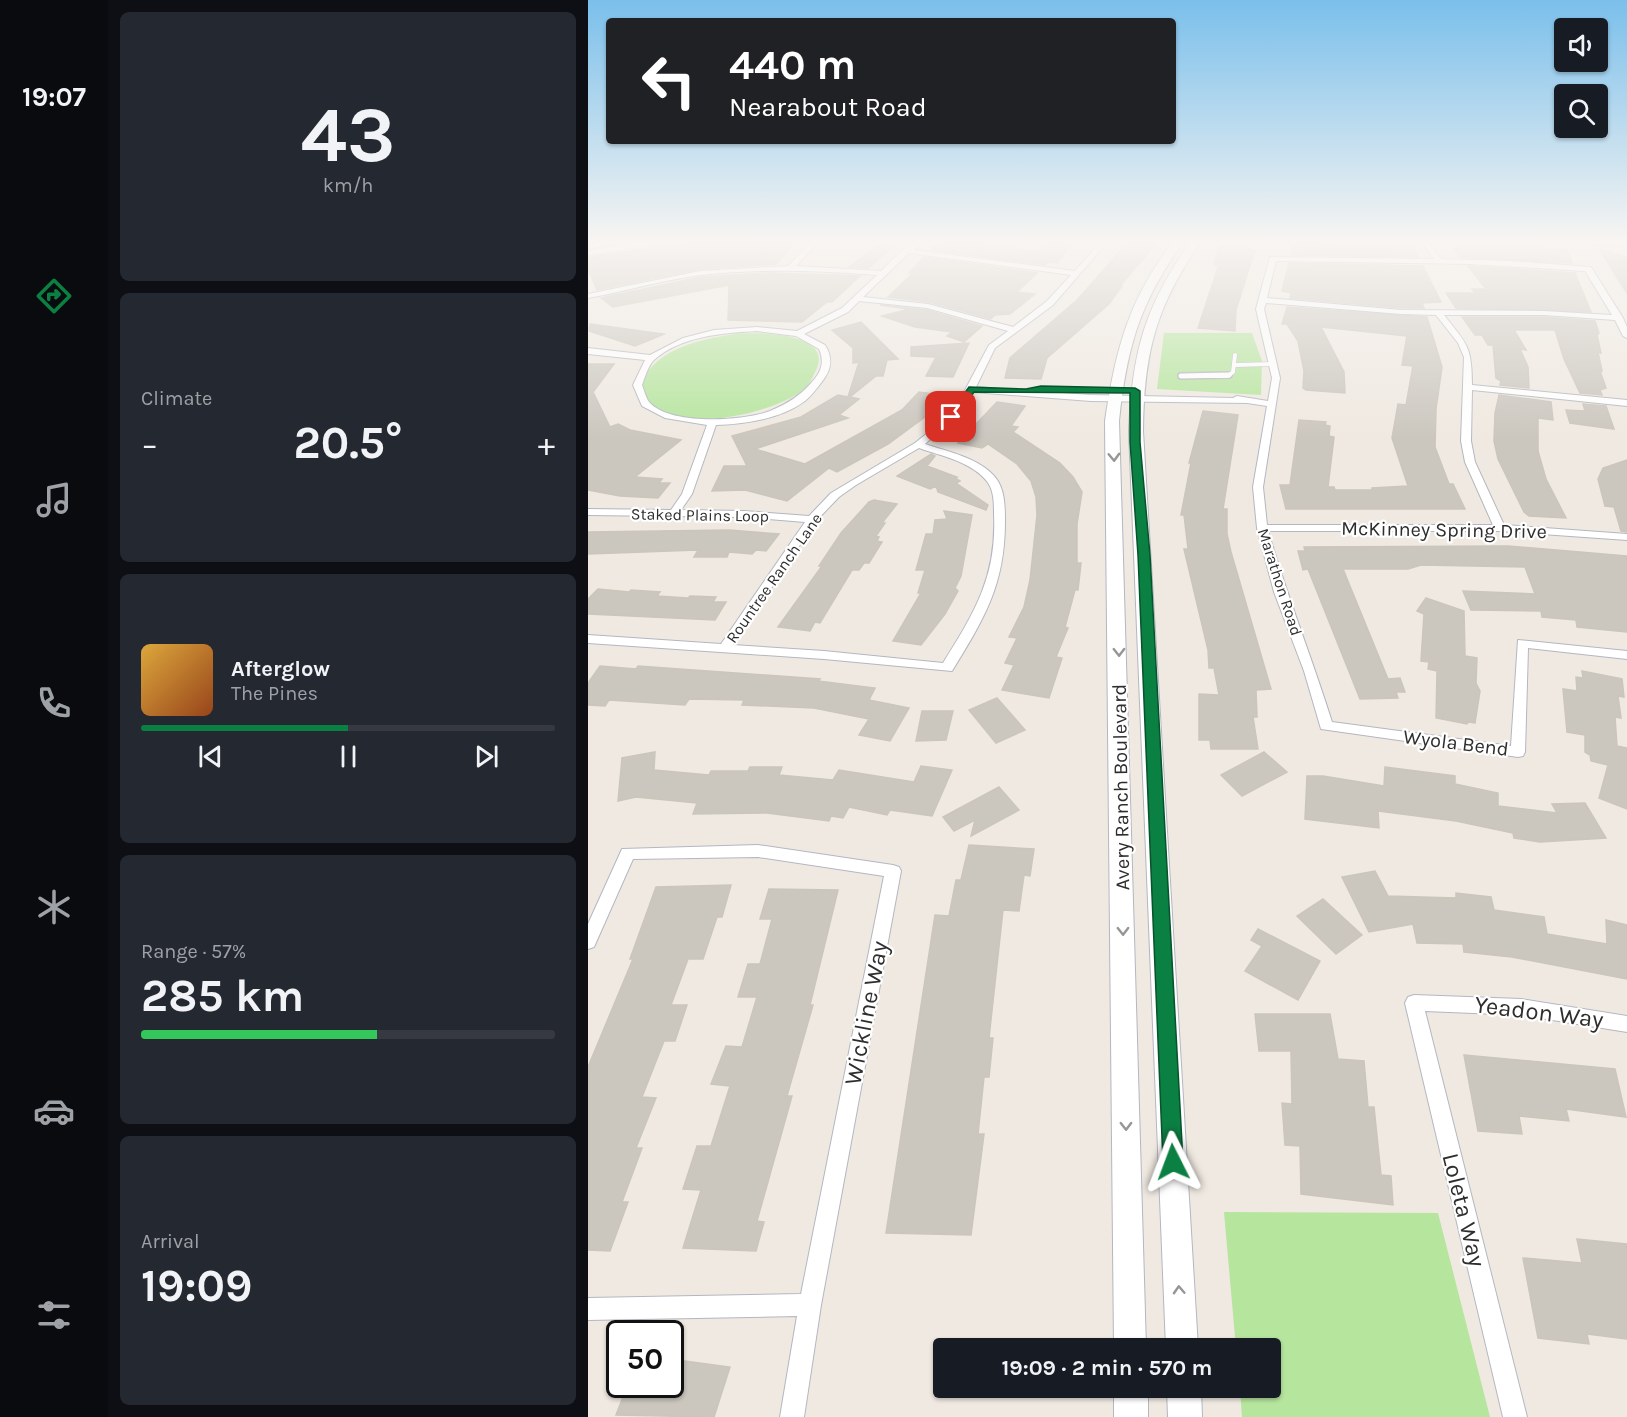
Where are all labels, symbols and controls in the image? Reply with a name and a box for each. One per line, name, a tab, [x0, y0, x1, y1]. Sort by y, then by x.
map controls	[1554, 18, 1608, 138]
button: sound	[1554, 18, 1608, 72]
text: 440 m	[729, 40, 856, 90]
icon: left	[630, 42, 708, 120]
text: 19:07	[22, 81, 86, 113]
button: search	[1554, 84, 1608, 138]
text: 43	[301, 89, 395, 181]
text: Nearabout Road	[729, 91, 927, 123]
text: km/h	[323, 174, 373, 197]
icon: directions	[33, 275, 75, 317]
text: Climate	[141, 387, 212, 410]
pin	[925, 391, 976, 442]
icon: arrive	[934, 400, 967, 433]
text: 20.5°	[293, 417, 403, 469]
text: −	[141, 425, 158, 463]
text: +	[538, 425, 555, 463]
one-way arrow	[1107, 452, 1120, 461]
icon: music	[33, 479, 75, 521]
street label: Staked Plains Loop	[631, 504, 769, 526]
street label: Rountree Ranch Lane	[722, 509, 826, 647]
street label: McKinney Spring Drive	[1341, 517, 1547, 543]
street label: Marathon Road	[1254, 526, 1306, 638]
one-way arrow	[1112, 647, 1125, 656]
text: Afterglow	[231, 656, 330, 682]
icon: phone	[33, 682, 75, 724]
text: The Pines	[231, 682, 318, 705]
street label: Avery Ranch Boulevard	[1108, 684, 1134, 890]
street label: Wyola Bend	[1402, 725, 1510, 761]
icon: previous	[194, 740, 227, 773]
icon: pause	[332, 740, 365, 773]
icon: next	[470, 740, 503, 773]
icon: climate	[33, 886, 75, 928]
one-way arrow	[1117, 926, 1129, 935]
street label: Wickline Way	[838, 939, 894, 1087]
text: Range · 57%	[141, 940, 246, 963]
text: 285 km	[141, 970, 304, 1022]
street label: Yeadon Way	[1473, 990, 1605, 1034]
icon: car	[33, 1090, 75, 1132]
one-way arrow	[1120, 1121, 1132, 1130]
position arrow	[1141, 1130, 1205, 1194]
street label: Loleta Way	[1436, 1150, 1492, 1270]
text: Arrival	[141, 1230, 200, 1253]
text: 19:09	[141, 1260, 253, 1312]
one-way arrow	[1173, 1286, 1186, 1295]
icon: filters	[33, 1294, 75, 1336]
speed limit sign: 50	[606, 1320, 684, 1398]
text: 19:09 · 2 min · 570 m	[1001, 1355, 1213, 1381]

